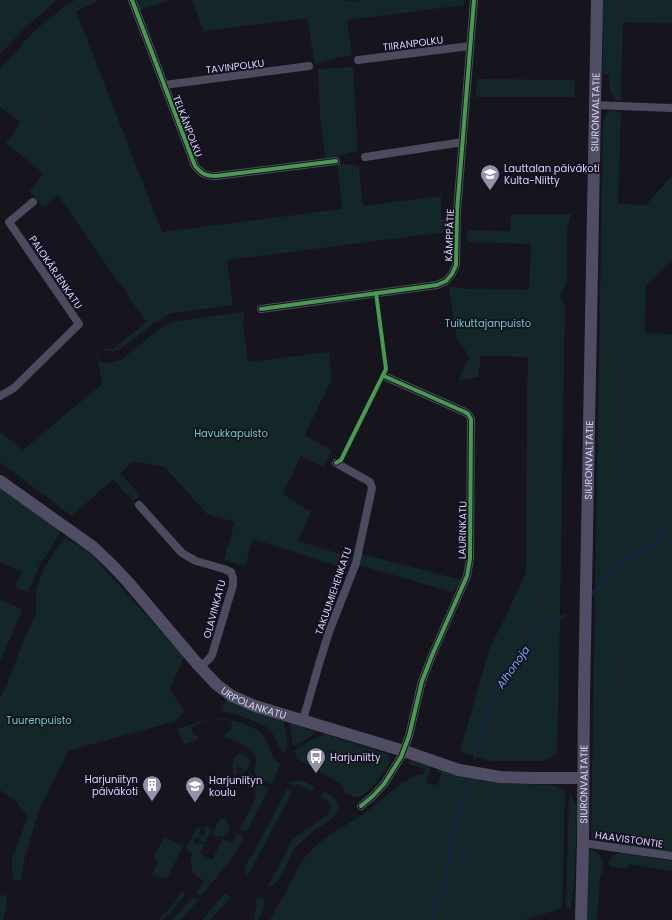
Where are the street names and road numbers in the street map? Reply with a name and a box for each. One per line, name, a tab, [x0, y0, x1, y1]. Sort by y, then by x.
street label: TIIRANPOLKU	[382, 32, 444, 55]
street label: TAVINPOLKU	[205, 55, 265, 78]
street label: SIURONVALTATIE	[587, 72, 604, 152]
street label: TELKÄNPOLKU	[169, 93, 206, 159]
street label: KÄMPPÄTIE	[441, 208, 458, 262]
street label: PALOKÄRJENKATU	[25, 232, 86, 312]
street label: SIURONVALTATIE	[581, 420, 597, 500]
street label: LAURINKATU	[454, 501, 471, 559]
street label: TAKUUMIEHENKATU	[311, 545, 356, 637]
street label: OLAVINKATU	[199, 578, 230, 640]
street label: URPOLANKATU	[218, 683, 288, 723]
street label: SIURONVALTATIE	[576, 744, 592, 824]
street label: HAAVISTONTIE	[594, 827, 664, 852]

